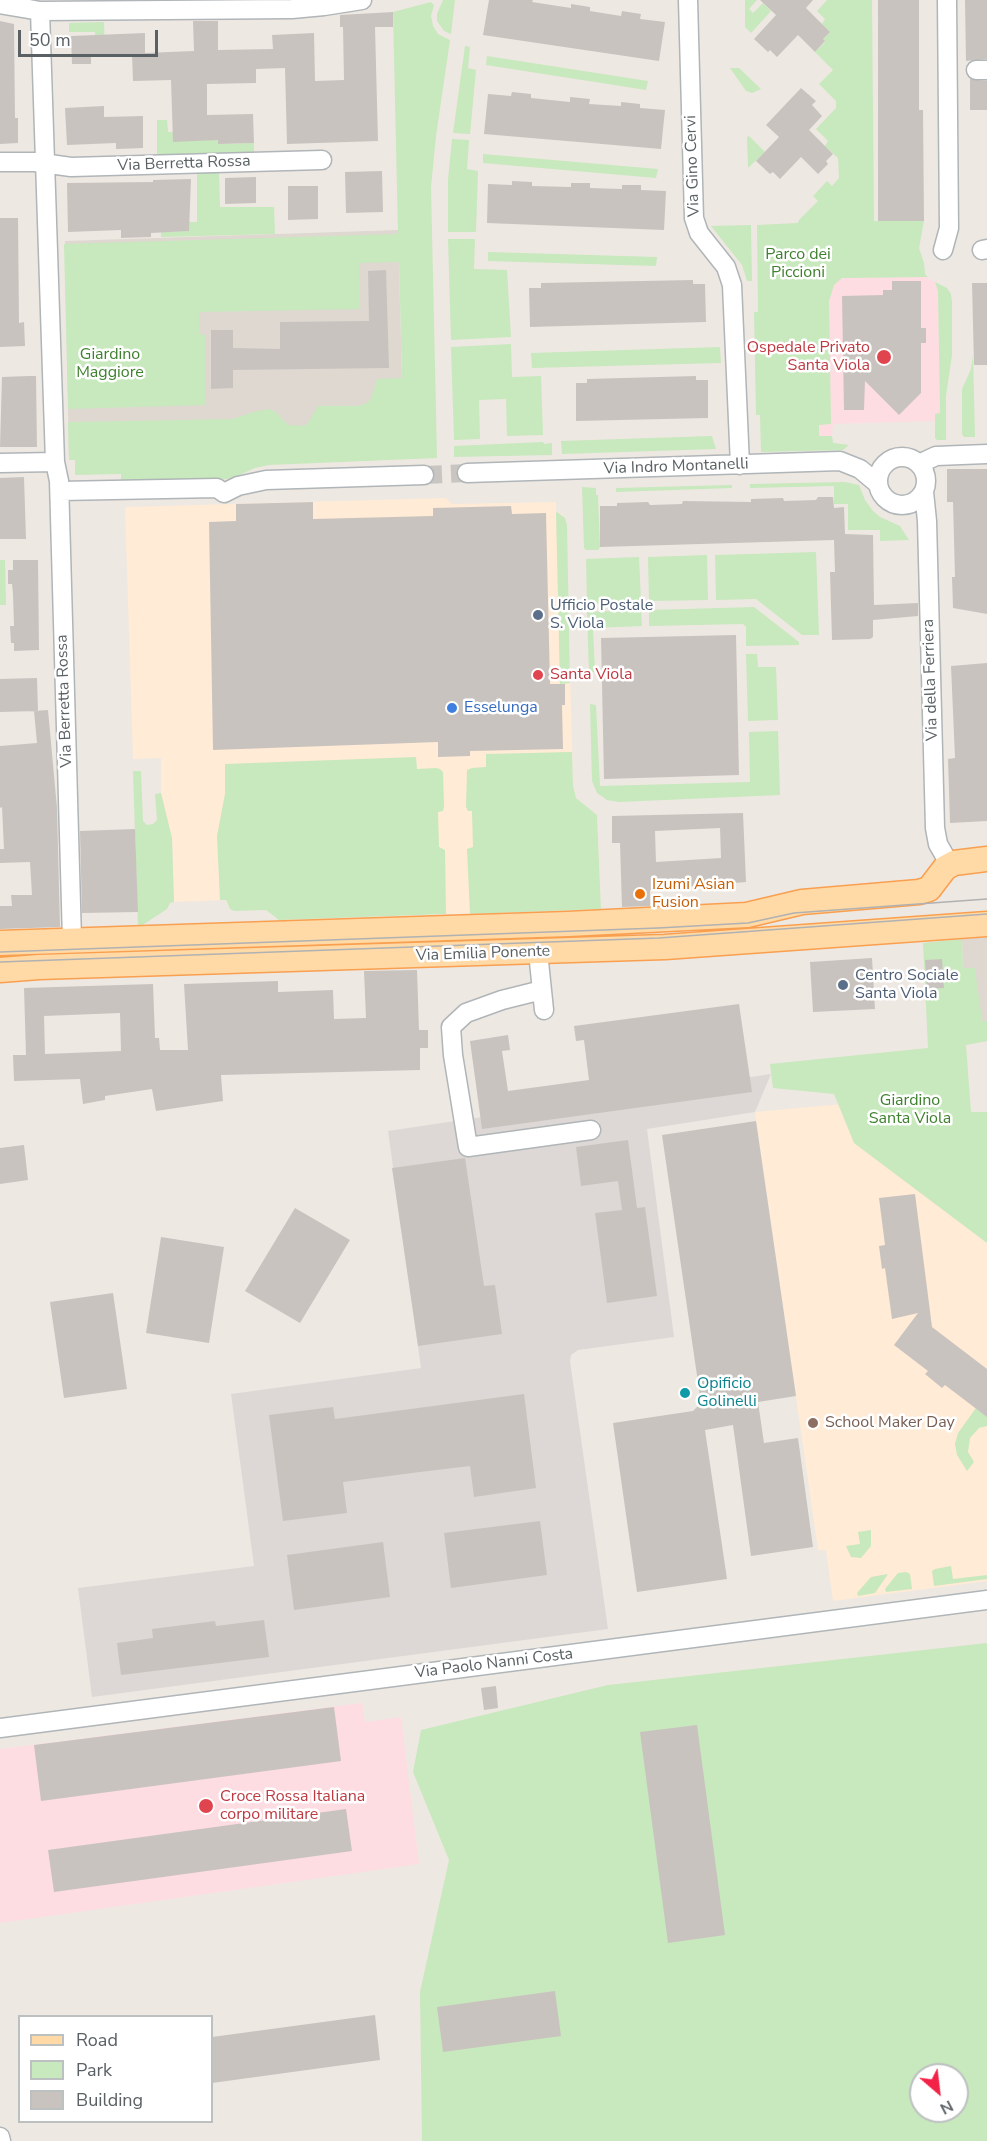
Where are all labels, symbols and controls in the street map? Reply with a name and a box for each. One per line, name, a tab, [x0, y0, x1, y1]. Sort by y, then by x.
scale bar	[21, 18, 160, 56]
text: 50 m	[29, 28, 71, 52]
street label: Via Gino Cervi	[682, 115, 704, 217]
street label: Via Berretta Rossa	[117, 152, 251, 176]
park label: Parco dei Piccioni	[765, 245, 831, 283]
place label: Ospedale Privato Santa Viola	[747, 338, 870, 376]
park label: Giardino Maggiore	[76, 345, 144, 383]
marker: Ospedale Privato Santa Viola	[875, 348, 893, 366]
street label: Via Indro Montanelli	[603, 455, 749, 479]
place label: Ufficio Postale S. Viola	[550, 596, 653, 634]
marker: Ufficio Postale S. Viola	[531, 608, 545, 622]
street label: Via della Ferriera	[919, 619, 943, 741]
street label: Via Berretta Rossa	[53, 634, 77, 768]
place label: Santa Viola	[550, 665, 632, 685]
marker: Santa Viola	[531, 668, 545, 682]
place label: Esselunga	[464, 698, 538, 718]
marker: Esselunga	[445, 701, 459, 715]
place label: Izumi Asian Fusion	[652, 875, 735, 913]
marker: Izumi Asian Fusion	[633, 887, 647, 901]
street label: Via Emilia Ponente	[415, 942, 551, 966]
place label: Centro Sociale Santa Viola	[855, 966, 959, 1004]
marker: Centro Sociale Santa Viola	[836, 978, 850, 992]
park label: Giardino Santa Viola	[869, 1091, 951, 1129]
place label: Opificio Golinelli	[697, 1374, 757, 1412]
marker: Opificio Golinelli	[678, 1386, 692, 1400]
place label: School Maker Day	[825, 1413, 955, 1433]
marker: School Maker Day	[806, 1416, 820, 1430]
street label: Via Paolo Nanni Costa	[414, 1645, 574, 1683]
place label: Croce Rossa Italiana corpo militare	[220, 1787, 365, 1825]
marker: Croce Rossa Italiana corpo militare	[197, 1797, 215, 1815]
legend	[18, 2015, 213, 2123]
text: Road	[76, 2028, 118, 2052]
text: Park	[76, 2058, 112, 2082]
north arrow	[909, 2063, 969, 2123]
text: Building	[76, 2088, 143, 2112]
text: N	[936, 2095, 957, 2120]

